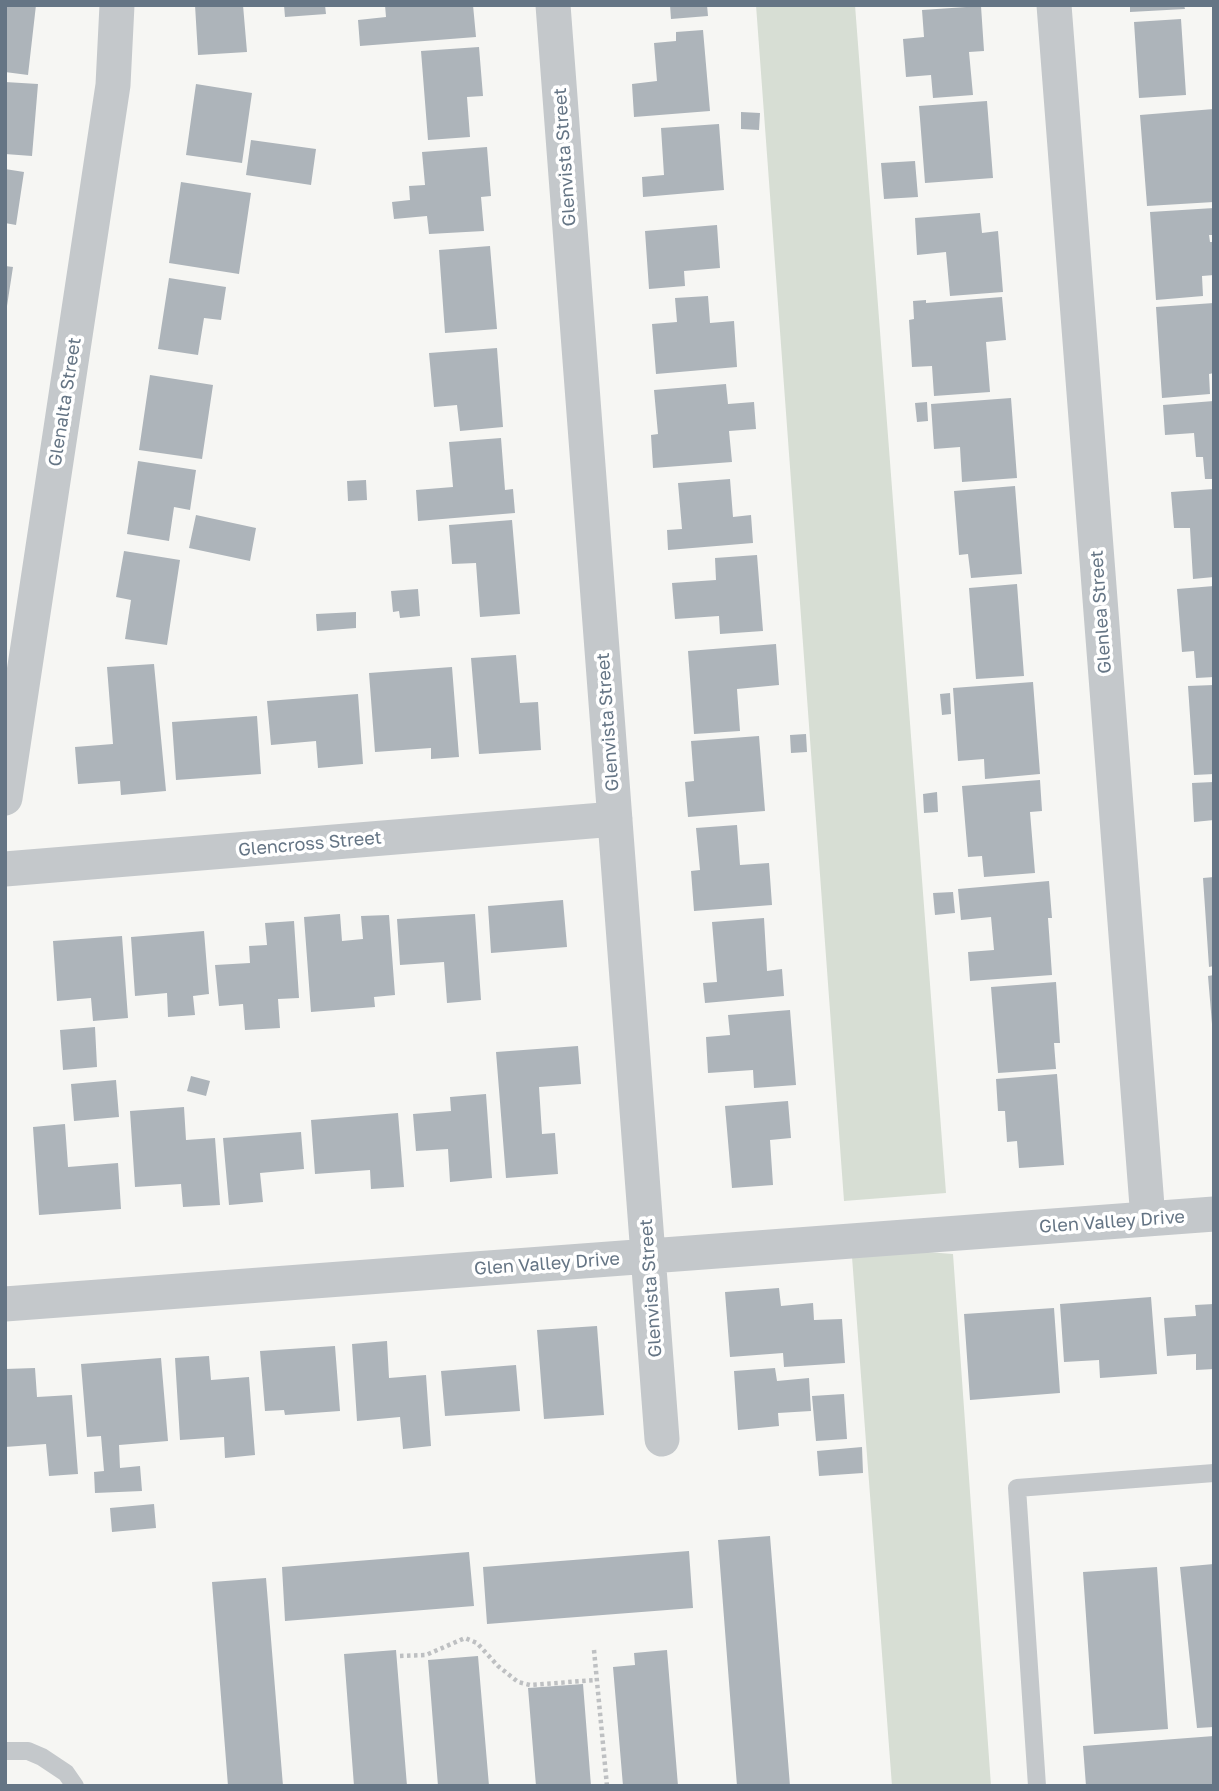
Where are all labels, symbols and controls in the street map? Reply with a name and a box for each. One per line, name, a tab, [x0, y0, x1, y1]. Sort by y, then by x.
street label: Glenvista Street	[549, 87, 581, 227]
street label: Glenalta Street	[44, 336, 86, 468]
street label: Glenlea Street	[1086, 550, 1116, 674]
street label: Glenvista Street	[592, 652, 624, 792]
street label: Glencross Street	[237, 827, 383, 861]
street label: Glen Valley Drive	[1038, 1206, 1186, 1238]
street label: Glenvista Street	[635, 1218, 667, 1358]
street label: Glen Valley Drive	[473, 1248, 621, 1280]

